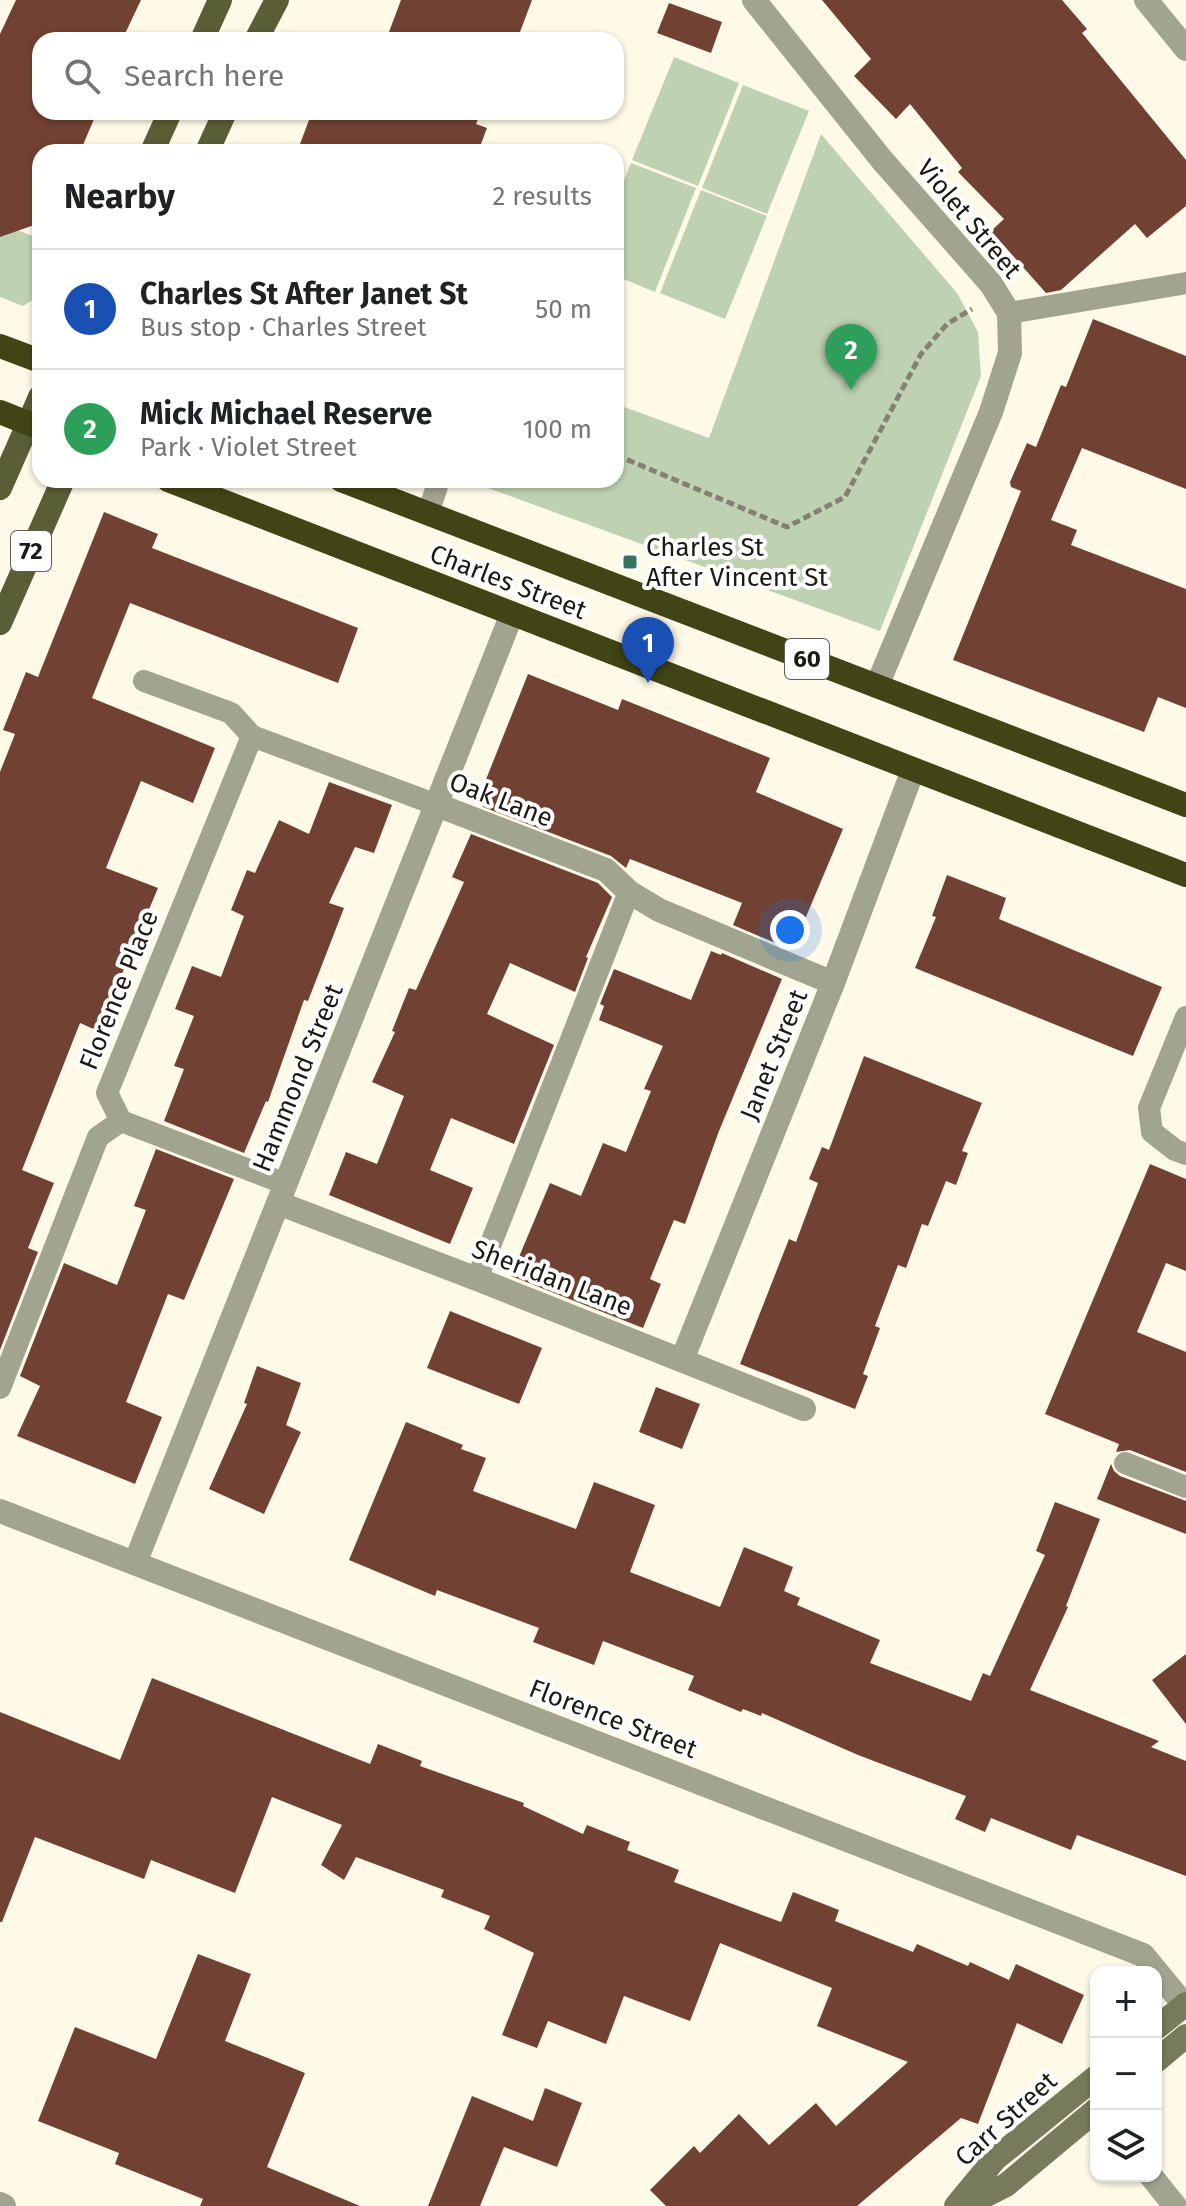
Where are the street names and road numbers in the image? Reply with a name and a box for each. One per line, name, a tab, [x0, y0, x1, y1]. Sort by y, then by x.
street label: Violet Street	[910, 153, 1028, 285]
road number: 72	[11, 531, 51, 571]
street label: Charles Street	[425, 538, 591, 626]
road number: 60	[785, 639, 829, 679]
street label: Oak Lane	[445, 766, 557, 834]
street label: Florence Place	[73, 906, 165, 1074]
street label: Hammond Street	[246, 979, 350, 1176]
street label: Janet Street	[734, 985, 815, 1125]
street label: Sheridan Lane	[468, 1233, 636, 1323]
street label: Florence Street	[525, 1673, 702, 1765]
street label: Carr Street	[949, 2065, 1064, 2173]

